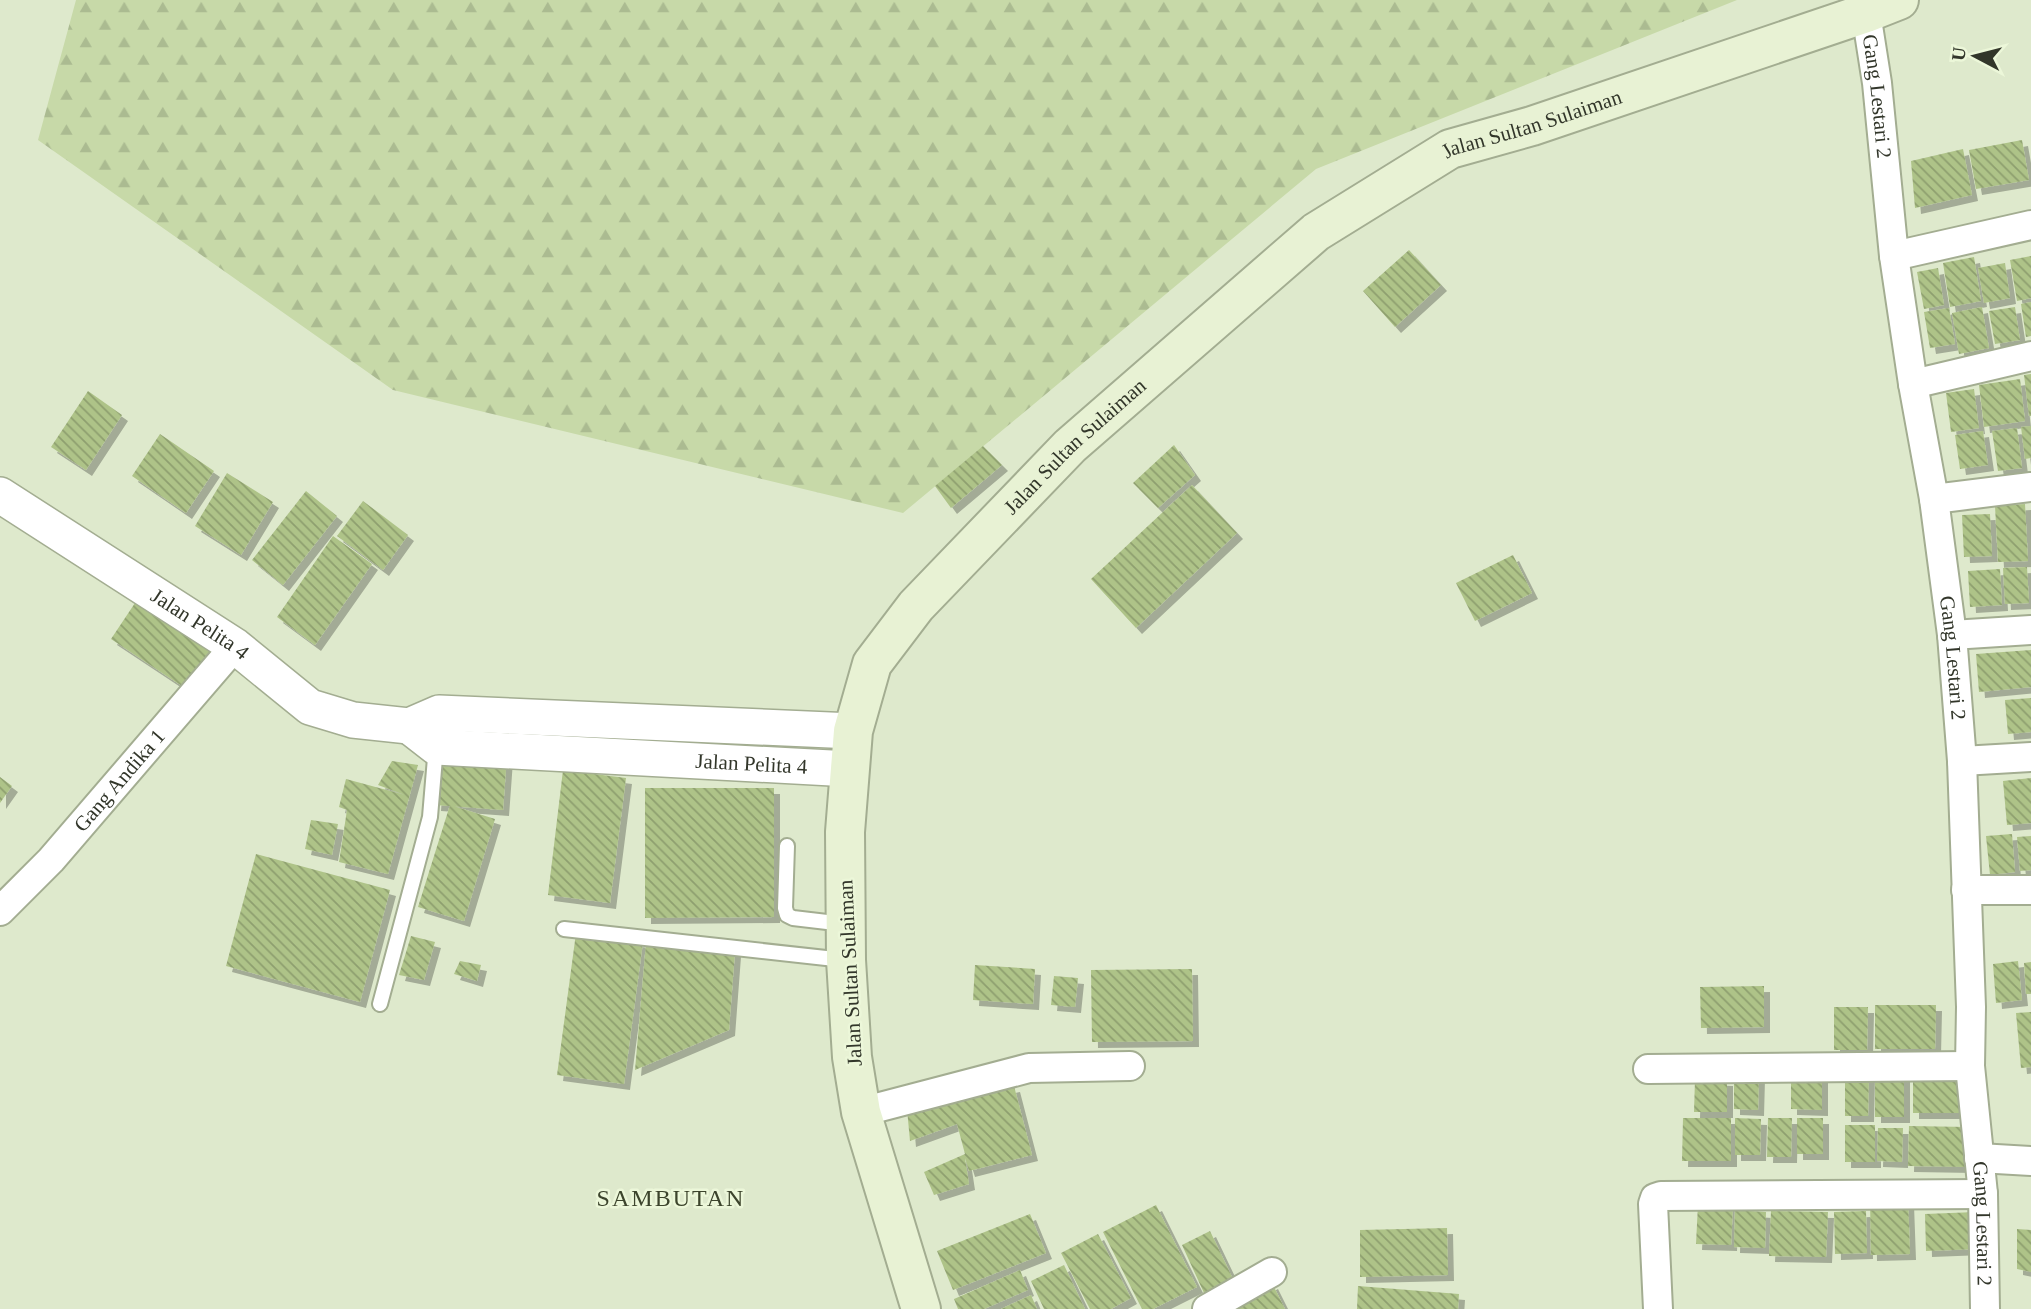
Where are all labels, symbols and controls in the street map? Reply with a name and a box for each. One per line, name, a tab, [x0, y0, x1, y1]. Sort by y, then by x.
north arrow	[1940, 21, 2010, 91]
street label: Gang Lestari 2	[1857, 32, 1896, 159]
text: U	[1947, 46, 1970, 62]
street label: Jalan Sultan Sulaiman	[1437, 84, 1625, 163]
street label: Jalan Sultan Sulaiman	[999, 373, 1151, 519]
street label: Jalan Pelita 4	[147, 583, 254, 665]
street label: Gang Lestari 2	[1935, 594, 1971, 721]
street label: Gang Andika 1	[69, 724, 170, 837]
street label: Jalan Pelita 4	[695, 749, 808, 779]
street label: Jalan Sultan Sulaiman	[833, 879, 867, 1067]
street label: Gang Lestari 2	[1968, 1160, 1997, 1286]
district label: SAMBUTAN	[597, 1185, 745, 1211]

